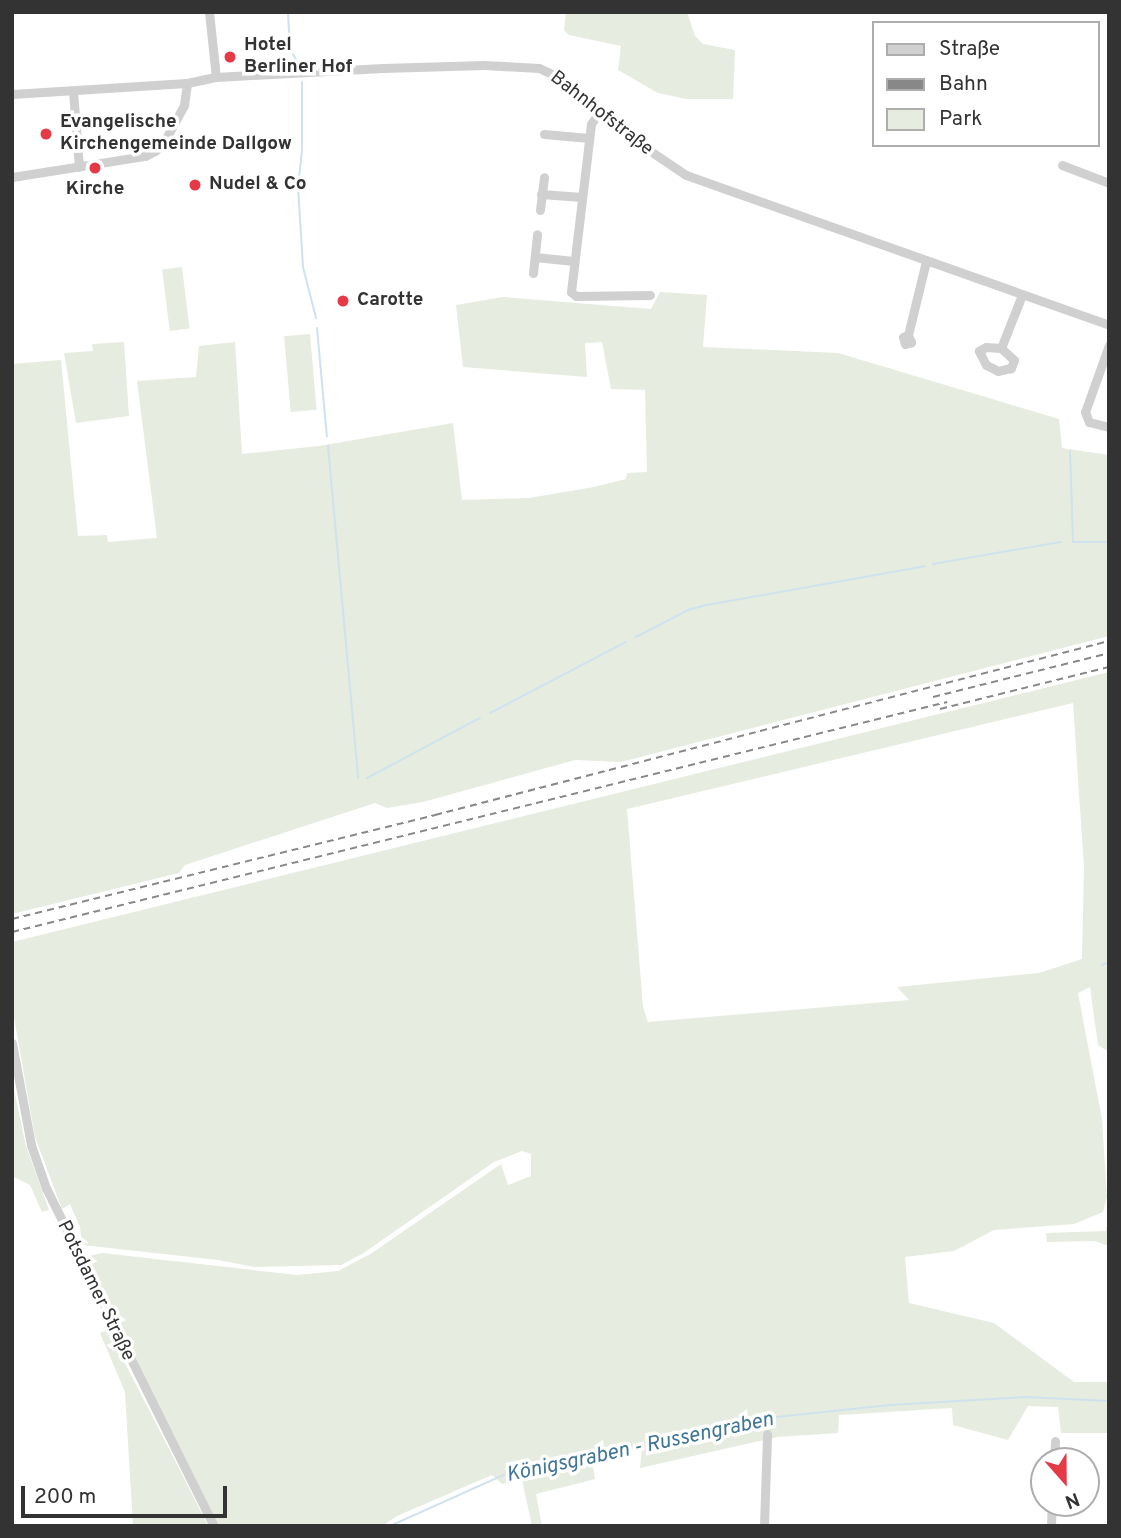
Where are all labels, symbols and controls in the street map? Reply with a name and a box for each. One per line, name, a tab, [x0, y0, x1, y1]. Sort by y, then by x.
legend	[872, 21, 1100, 147]
place label: Hotel Berliner Hof	[244, 35, 352, 79]
text: Straße	[939, 36, 1000, 63]
marker: Hotel Berliner Hof	[222, 49, 238, 65]
street label: Bahnhofstraße	[545, 67, 657, 161]
text: Bahn	[939, 71, 988, 98]
text: Park	[939, 106, 982, 133]
place label: Evangelische Kirchengemeinde Dallgow	[60, 112, 292, 156]
marker: Evangelische Kirchengemeinde Dallgow	[38, 126, 54, 142]
marker: Kirche	[87, 160, 103, 176]
place label: Nudel & Co	[209, 174, 307, 196]
marker: Nudel & Co	[187, 177, 203, 193]
place label: Kirche	[66, 179, 124, 201]
place label: Carotte	[357, 290, 423, 312]
marker: Carotte	[335, 293, 351, 309]
street label: Potsdamer Straße	[51, 1217, 139, 1365]
water label: Königsgraben - Russengraben	[504, 1407, 776, 1489]
north arrow	[1030, 1447, 1100, 1517]
scale bar	[24, 1472, 231, 1516]
text: 200 m	[34, 1484, 96, 1511]
text: N	[1061, 1486, 1082, 1513]

